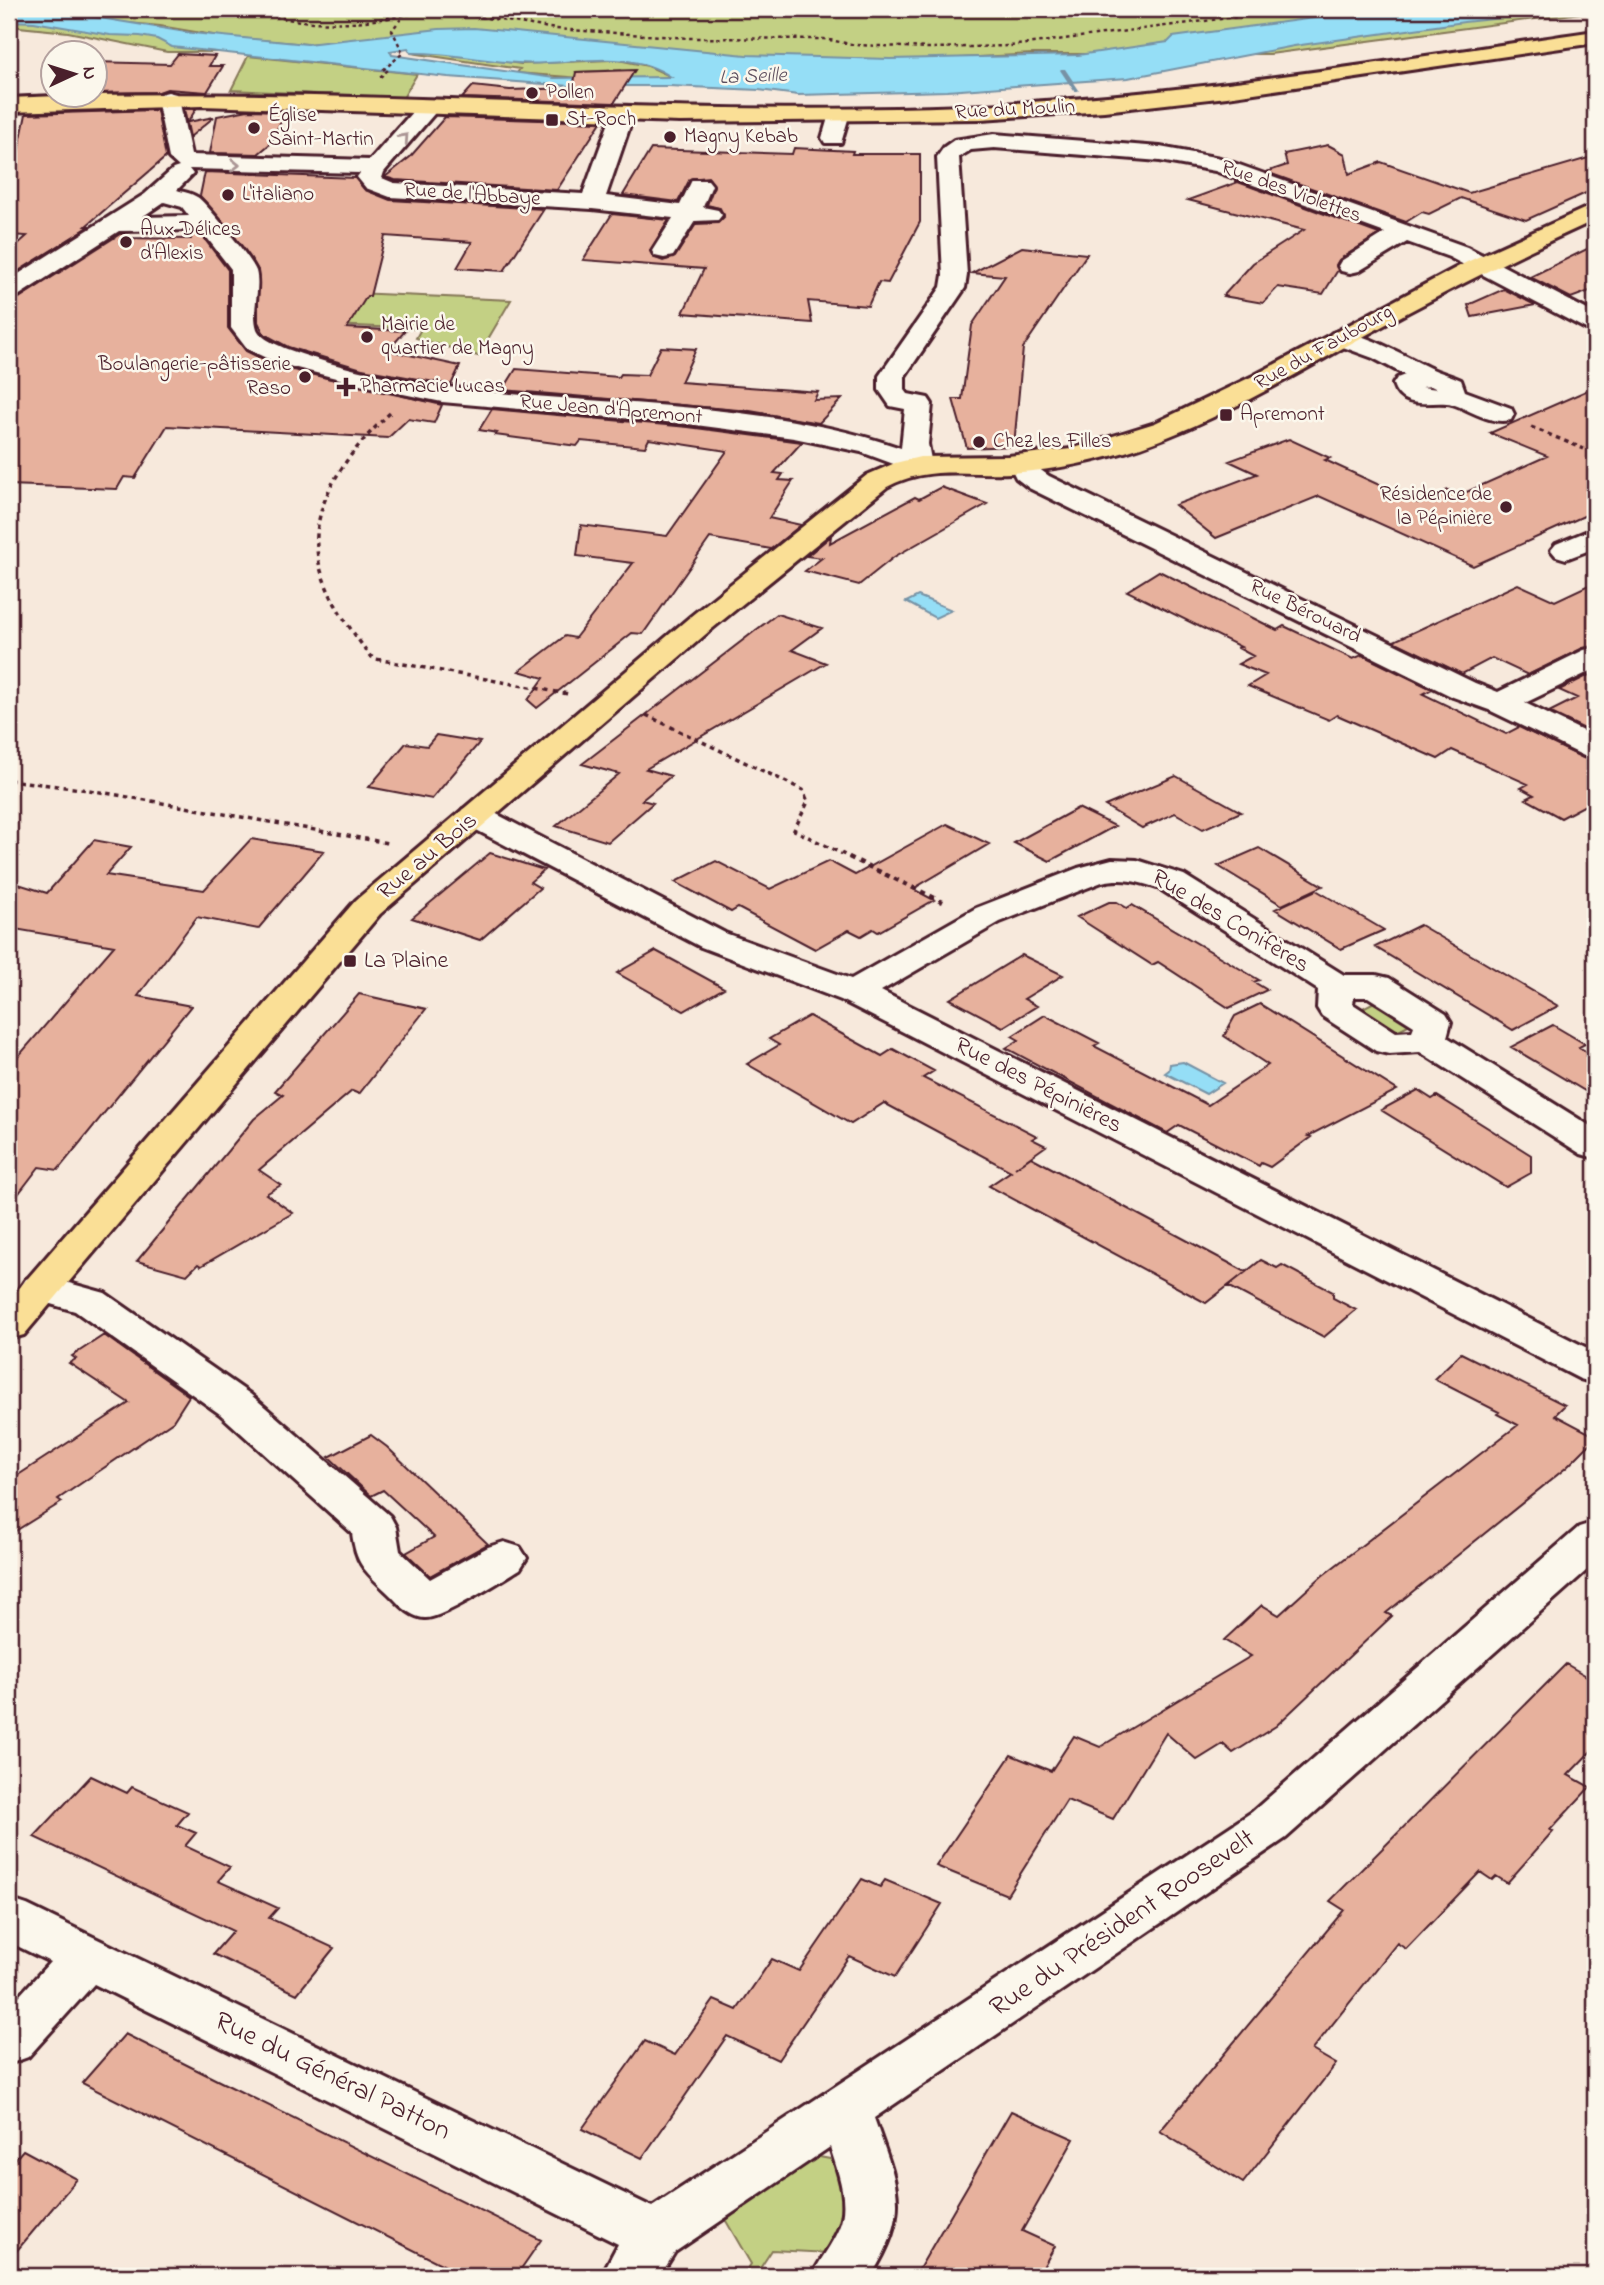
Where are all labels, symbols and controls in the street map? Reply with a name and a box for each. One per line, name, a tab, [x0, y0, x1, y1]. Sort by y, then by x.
north arrow	[38, 38, 108, 108]
water label: La Seille	[719, 61, 789, 93]
text: N	[75, 66, 102, 81]
place label: Pollen	[546, 78, 594, 108]
marker: Pollen	[524, 85, 540, 101]
street label: Rue du Moulin	[954, 92, 1076, 128]
place label: Église Saint-Martin	[268, 101, 374, 155]
place label: St-Roch	[566, 105, 636, 135]
marker: St-Roch	[544, 112, 560, 128]
marker: Église Saint-Martin	[246, 120, 262, 136]
place label: Magny Kebab	[684, 122, 798, 154]
marker: Magny Kebab	[662, 129, 678, 145]
one-way arrow	[396, 133, 408, 146]
street label: Rue des Violettes	[1217, 153, 1365, 231]
one-way arrow	[229, 157, 240, 172]
street label: Rue de l'Abbaye	[402, 175, 542, 217]
place label: L'italiano	[242, 180, 314, 210]
marker: L'italiano	[220, 187, 236, 203]
place label: Aux Délices d’Alexis	[140, 215, 241, 269]
marker: Aux Délices d’Alexis	[118, 234, 134, 250]
street label: Rue du Faubourg	[1249, 298, 1400, 400]
place label: Mairie de quartier de Magny	[381, 310, 534, 366]
marker: Mairie de quartier de Magny	[359, 329, 375, 345]
place label: Boulangerie-pâtisserie Raso	[97, 350, 292, 404]
marker: Boulangerie-pâtisserie Raso	[297, 369, 313, 385]
place label: Pharmacie Lucas	[360, 372, 505, 402]
marker: Pharmacie Lucas	[338, 379, 354, 395]
street label: Rue Jean d'Apremont	[518, 387, 704, 433]
place label: Apremont	[1240, 400, 1325, 430]
marker: Apremont	[1218, 407, 1234, 423]
place label: Chez les Filles	[993, 427, 1111, 457]
marker: Chez les Filles	[971, 434, 987, 450]
place label: Résidence de la Pépinière	[1380, 480, 1493, 534]
marker: Résidence de la Pépinière	[1498, 499, 1514, 515]
street label: Rue Bérouard	[1244, 572, 1366, 652]
street label: Rue au Bois	[370, 805, 486, 909]
street label: Rue des Conifères	[1144, 861, 1316, 983]
place label: La Plaine	[364, 944, 448, 979]
marker: La Plaine	[342, 953, 358, 969]
street label: Rue des Pépinières	[948, 1029, 1128, 1143]
street label: Rue du Président Roosevelt	[982, 1820, 1264, 2028]
street label: Rue du Général Patton	[207, 2002, 457, 2152]

